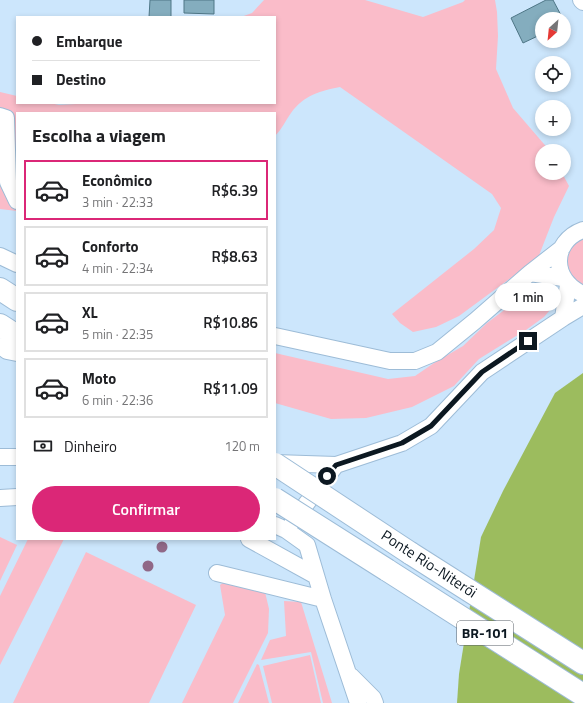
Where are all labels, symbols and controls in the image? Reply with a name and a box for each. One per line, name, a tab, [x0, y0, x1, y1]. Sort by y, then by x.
north arrow	[535, 12, 571, 48]
map controls	[535, 12, 571, 180]
text: Embarque	[56, 30, 122, 53]
button: locate	[535, 56, 571, 92]
text: Destino	[56, 68, 106, 91]
button: +	[535, 100, 571, 136]
text: Escolha a viagem	[32, 122, 166, 149]
button: −	[535, 144, 571, 180]
text: Econômico	[82, 169, 152, 192]
icon: car	[34, 172, 70, 208]
text: R$6.39	[212, 179, 258, 202]
text: 3 min · 22:33	[82, 192, 153, 212]
text: Conforto	[82, 235, 139, 258]
icon: car	[34, 238, 70, 274]
text: R$8.63	[212, 245, 258, 268]
text: 4 min · 22:34	[82, 258, 153, 278]
callout: 1 min	[495, 283, 561, 311]
text: 1 min	[512, 287, 544, 307]
text: XL	[82, 301, 98, 324]
icon: car	[34, 304, 70, 340]
text: R$10.86	[203, 311, 258, 334]
text: 5 min · 22:35	[82, 324, 153, 344]
route end	[519, 332, 537, 350]
text: Moto	[82, 367, 116, 390]
icon: car	[34, 370, 70, 406]
text: R$11.09	[203, 377, 258, 400]
text: 6 min · 22:36	[82, 390, 153, 410]
icon: cash	[32, 435, 54, 457]
text: Dinheiro	[64, 435, 117, 458]
text: 120 m	[224, 436, 260, 456]
route start	[318, 467, 336, 485]
button: Confirmar	[32, 486, 260, 532]
street label: Ponte Rio-Niterói	[377, 524, 482, 603]
road number: BR-101	[457, 621, 513, 645]

